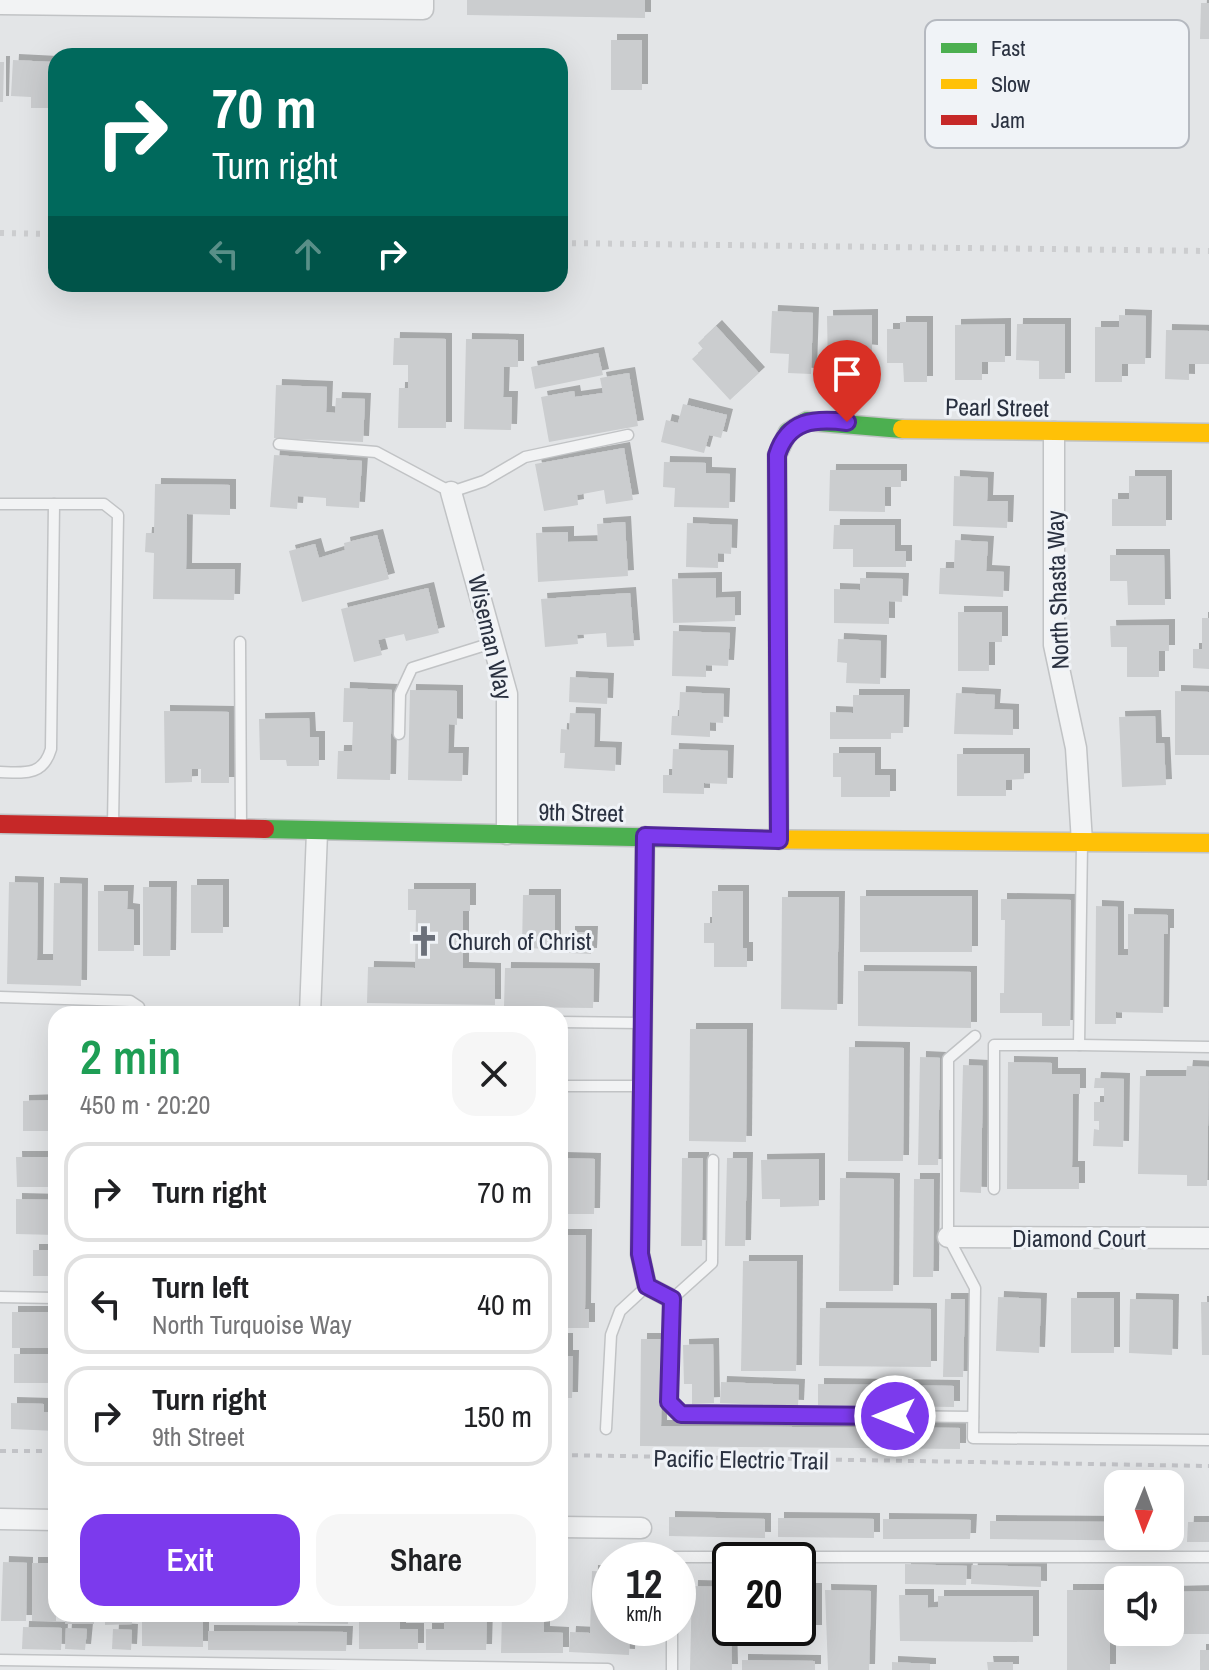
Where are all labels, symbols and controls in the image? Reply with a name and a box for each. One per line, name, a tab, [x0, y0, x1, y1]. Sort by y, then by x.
legend	[925, 20, 1189, 148]
text: Fast	[991, 33, 1025, 63]
text: Slow	[991, 69, 1030, 99]
text: 70 m	[212, 70, 317, 145]
icon: right	[80, 80, 184, 184]
text: Jam	[991, 105, 1025, 135]
text: Turn right	[212, 142, 337, 190]
icon: left	[202, 232, 246, 276]
icon: ahead	[286, 232, 330, 276]
icon: right	[370, 232, 414, 276]
pin	[813, 340, 881, 422]
icon: arrive	[825, 352, 869, 396]
street label: Pearl Street	[945, 390, 1050, 424]
street label: North Shasta Way	[1038, 510, 1076, 670]
street label: Wiseman Way	[461, 571, 521, 703]
street label: 9th Street	[538, 795, 624, 829]
church icon: Church of Christ	[407, 924, 441, 958]
place label: Church of Christ	[448, 925, 592, 957]
text: 2 min	[80, 1024, 181, 1089]
button: close	[452, 1032, 536, 1116]
text: 450 m · 20:20	[80, 1087, 210, 1122]
icon: right	[84, 1170, 128, 1214]
text: Turn right	[152, 1172, 266, 1212]
text: 70 m	[477, 1172, 532, 1212]
street label: Diamond Court	[1012, 1222, 1146, 1254]
text: Turn left	[152, 1267, 249, 1307]
icon: left	[84, 1282, 128, 1326]
text: 40 m	[477, 1284, 532, 1324]
text: North Turquoise Way	[152, 1307, 352, 1342]
position arrow	[853, 1374, 937, 1458]
text: Turn right	[152, 1379, 266, 1419]
icon: right	[84, 1394, 128, 1438]
text: 150 m	[464, 1396, 532, 1436]
text: 9th Street	[152, 1419, 244, 1454]
street label: Pacific Electric Trail	[653, 1441, 829, 1477]
north arrow	[1104, 1470, 1184, 1550]
map controls	[1104, 1470, 1184, 1646]
button: Exit	[80, 1514, 300, 1606]
button: Share	[316, 1514, 536, 1606]
speed limit sign: 20	[712, 1542, 816, 1646]
text: 12	[626, 1557, 662, 1610]
button: sound	[1104, 1566, 1184, 1646]
text: km/h	[626, 1600, 662, 1627]

